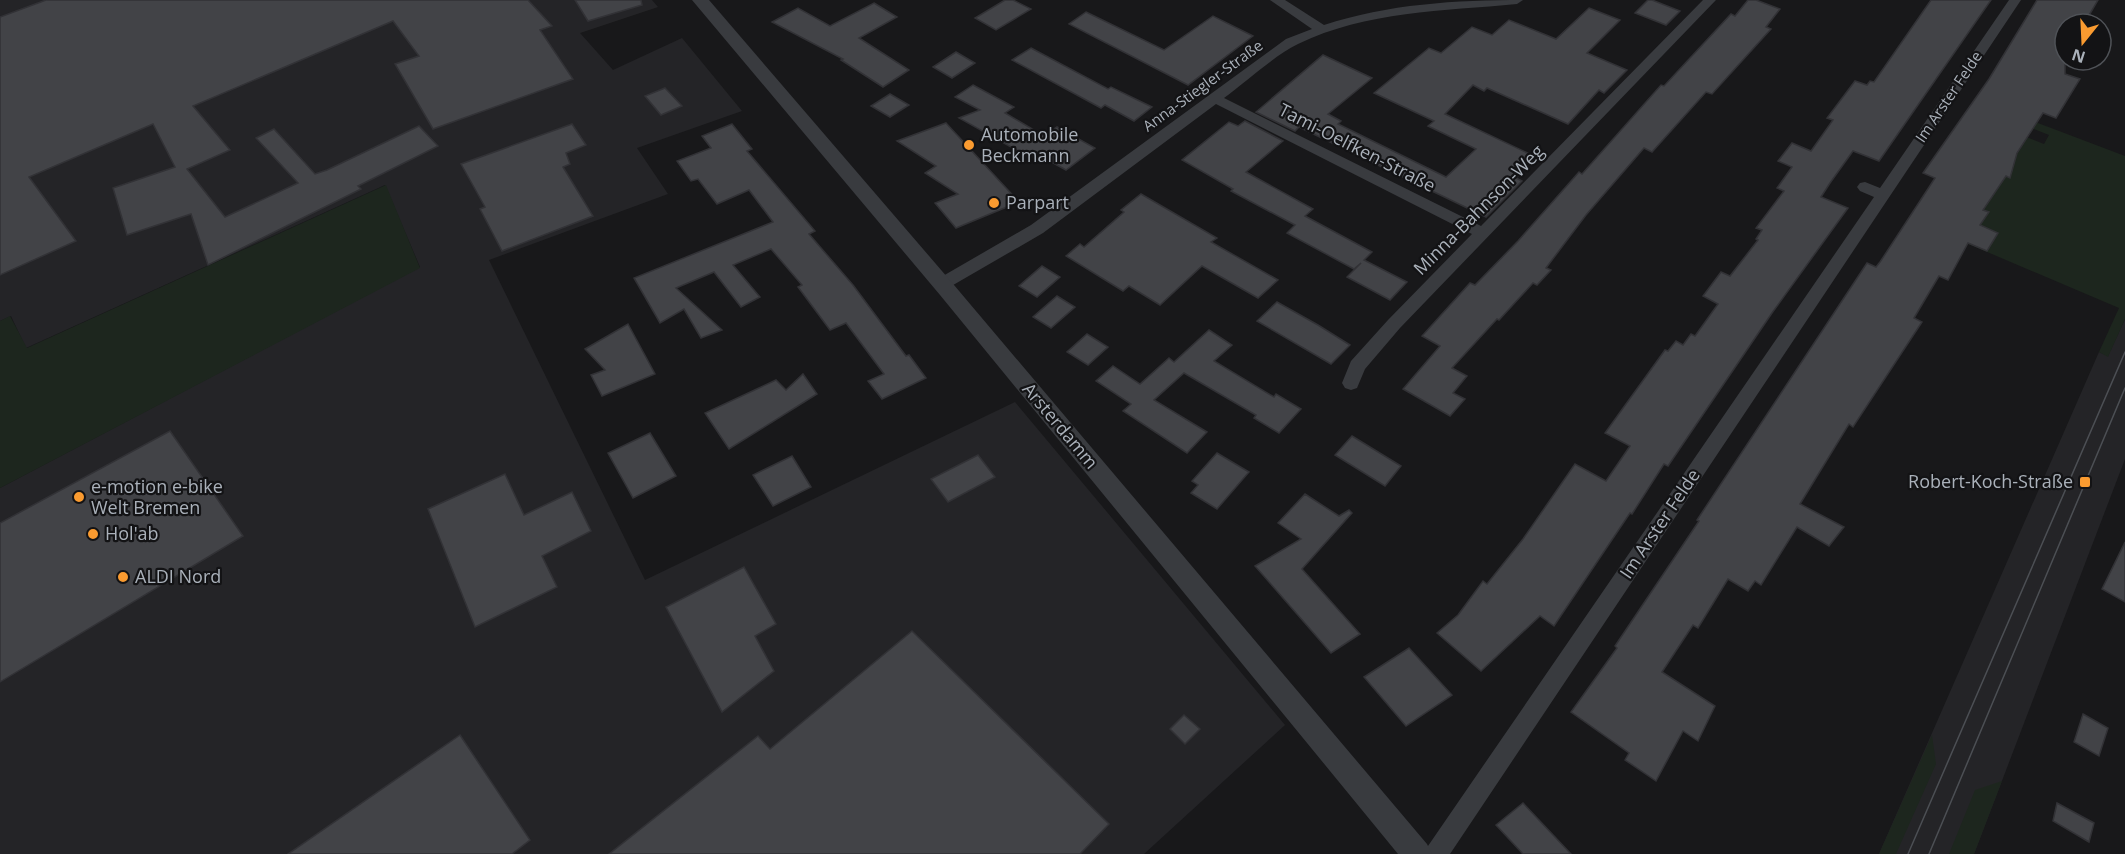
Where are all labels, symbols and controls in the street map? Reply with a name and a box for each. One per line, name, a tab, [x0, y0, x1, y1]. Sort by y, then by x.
north arrow	[2053, 12, 2113, 72]
street label: Anna-Stiegler-Straße	[1138, 35, 1267, 136]
text: N	[2069, 44, 2088, 69]
street label: Im Arster Felde	[1910, 47, 1986, 146]
street label: Tami-Oelfken-Straße	[1275, 97, 1440, 197]
place label: Automobile Beckmann	[981, 122, 1078, 167]
marker: Automobile Beckmann	[962, 138, 976, 152]
street label: Minna-Bahnson-Weg	[1408, 139, 1549, 280]
place label: Parpart	[1006, 190, 1069, 214]
marker: Parpart	[987, 196, 1001, 210]
street label: Arsterdamm	[1018, 377, 1104, 473]
street label: Im Arster Felde	[1614, 464, 1705, 583]
place label: Robert-Koch-Straße	[1908, 469, 2073, 493]
place label: e-motion e-bike Welt Bremen	[91, 474, 223, 519]
marker: Robert-Koch-Straße	[2078, 475, 2092, 489]
marker: e-motion e-bike Welt Bremen	[72, 490, 86, 504]
place label: Hol'ab	[105, 521, 159, 545]
marker: Hol'ab	[86, 527, 100, 541]
place label: ALDI Nord	[135, 564, 221, 588]
marker: ALDI Nord	[116, 570, 130, 584]

